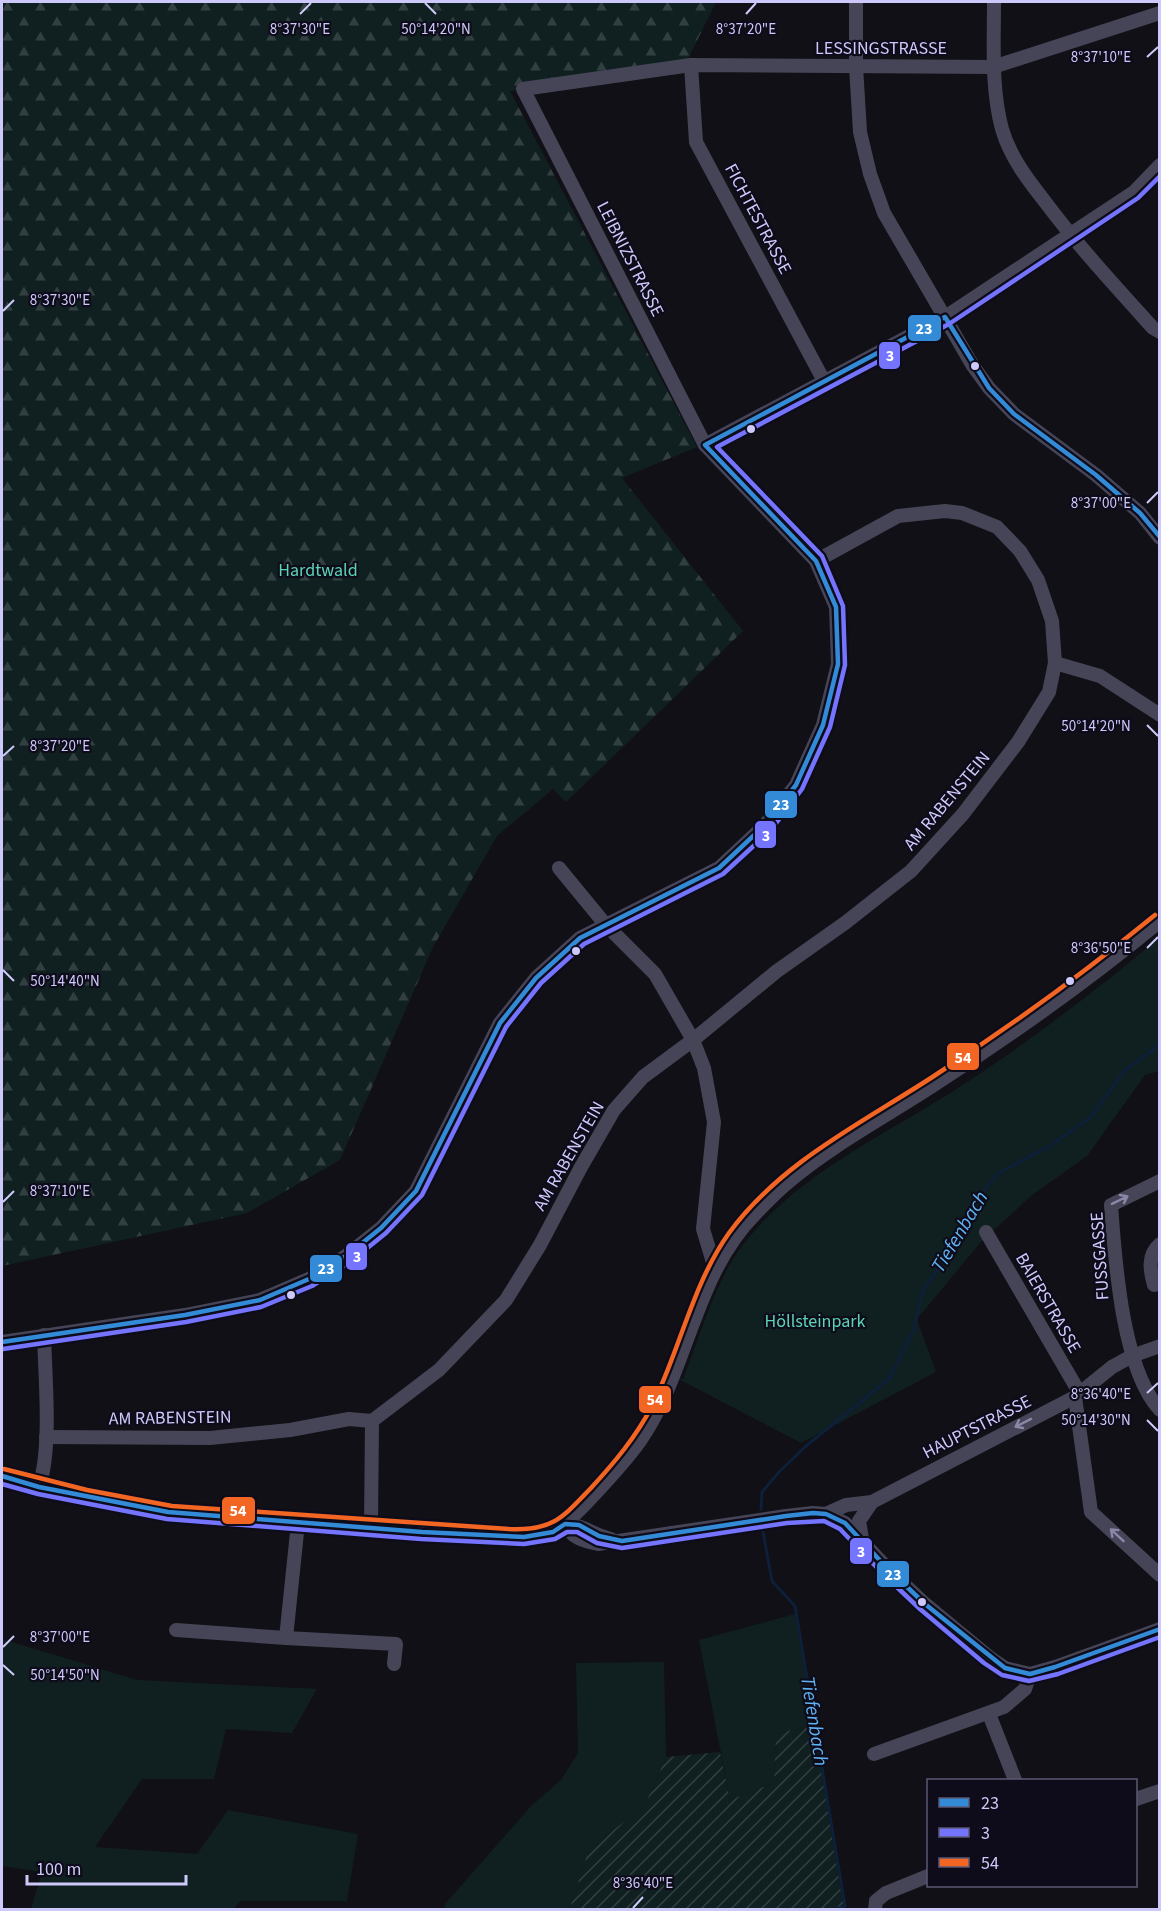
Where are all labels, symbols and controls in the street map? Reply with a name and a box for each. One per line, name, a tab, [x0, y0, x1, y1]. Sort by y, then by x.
text: 8°37'30"E	[270, 19, 330, 40]
text: 50°14'20"N	[401, 19, 471, 40]
text: 8°37'20"E	[716, 19, 776, 40]
street label: LESSINGSTRASSE	[815, 36, 947, 61]
text: 8°37'10"E	[1071, 47, 1131, 68]
street label: FICHTESTRASSE	[718, 159, 798, 279]
street label: LEIBNIZSTRASSE	[590, 197, 670, 321]
text: 8°37'30"E	[30, 290, 90, 311]
line badge: 23	[907, 314, 942, 342]
text: 23	[916, 318, 932, 340]
line badge: 3	[878, 341, 901, 370]
text: 3	[886, 345, 894, 367]
unlabelled marker	[969, 360, 981, 372]
unlabelled marker	[745, 423, 757, 435]
text: 8°37'00"E	[1071, 493, 1131, 514]
park label: Hardtwald	[278, 558, 358, 583]
text: 50°14'20"N	[1061, 716, 1131, 737]
text: 8°37'20"E	[30, 736, 90, 757]
street label: AM RABENSTEIN	[898, 746, 996, 856]
line badge: 23	[764, 790, 798, 819]
text: 23	[773, 794, 789, 816]
line badge: 3	[754, 820, 777, 849]
text: 3	[762, 825, 770, 847]
text: 8°36'50"E	[1071, 938, 1131, 959]
unlabelled marker	[570, 945, 582, 957]
text: 50°14'40"N	[30, 971, 100, 992]
unlabelled marker	[1064, 975, 1076, 987]
line badge: 54	[946, 1042, 980, 1071]
text: 54	[955, 1047, 972, 1069]
street label: AM RABENSTEIN	[527, 1097, 611, 1215]
text: 8°37'10"E	[30, 1181, 90, 1202]
water label: Tiefenbach	[925, 1186, 995, 1278]
one-way arrow	[1111, 1194, 1129, 1206]
street label: FUSSGASSE	[1084, 1211, 1116, 1301]
line badge: 3	[345, 1242, 368, 1271]
text: 3	[353, 1246, 361, 1268]
street label: BAIERSTRASSE	[1009, 1248, 1087, 1358]
line badge: 23	[309, 1254, 343, 1283]
text: 23	[318, 1258, 334, 1280]
unlabelled marker	[285, 1289, 297, 1301]
park label: Höllsteinpark	[765, 1309, 866, 1334]
text: 8°36'40"E	[1071, 1384, 1131, 1405]
line badge: 54	[638, 1385, 672, 1414]
text: 54	[647, 1389, 664, 1411]
street label: HAUPTSTRASSE	[918, 1389, 1036, 1465]
street label: AM RABENSTEIN	[108, 1404, 232, 1432]
text: 50°14'30"N	[1061, 1410, 1131, 1431]
one-way arrow	[1014, 1418, 1032, 1430]
line badge: 54	[221, 1496, 256, 1525]
text: 54	[230, 1500, 247, 1522]
one-way arrow	[1109, 1528, 1124, 1543]
line badge: 3	[849, 1537, 873, 1565]
text: 3	[857, 1541, 865, 1563]
line badge: 23	[876, 1560, 910, 1588]
text: 23	[885, 1564, 901, 1586]
unlabelled marker	[916, 1596, 928, 1608]
text: 8°37'00"E	[30, 1627, 90, 1648]
text: 50°14'50"N	[30, 1665, 100, 1686]
water label: Tiefenbach	[793, 1674, 835, 1768]
legend	[927, 1779, 1137, 1887]
text: 23	[981, 1791, 999, 1816]
text: 3	[981, 1821, 990, 1846]
scale bar	[27, 1848, 186, 1886]
text: 54	[981, 1851, 999, 1876]
text: 100 m	[36, 1857, 81, 1882]
text: 8°36'40"E	[613, 1873, 673, 1894]

